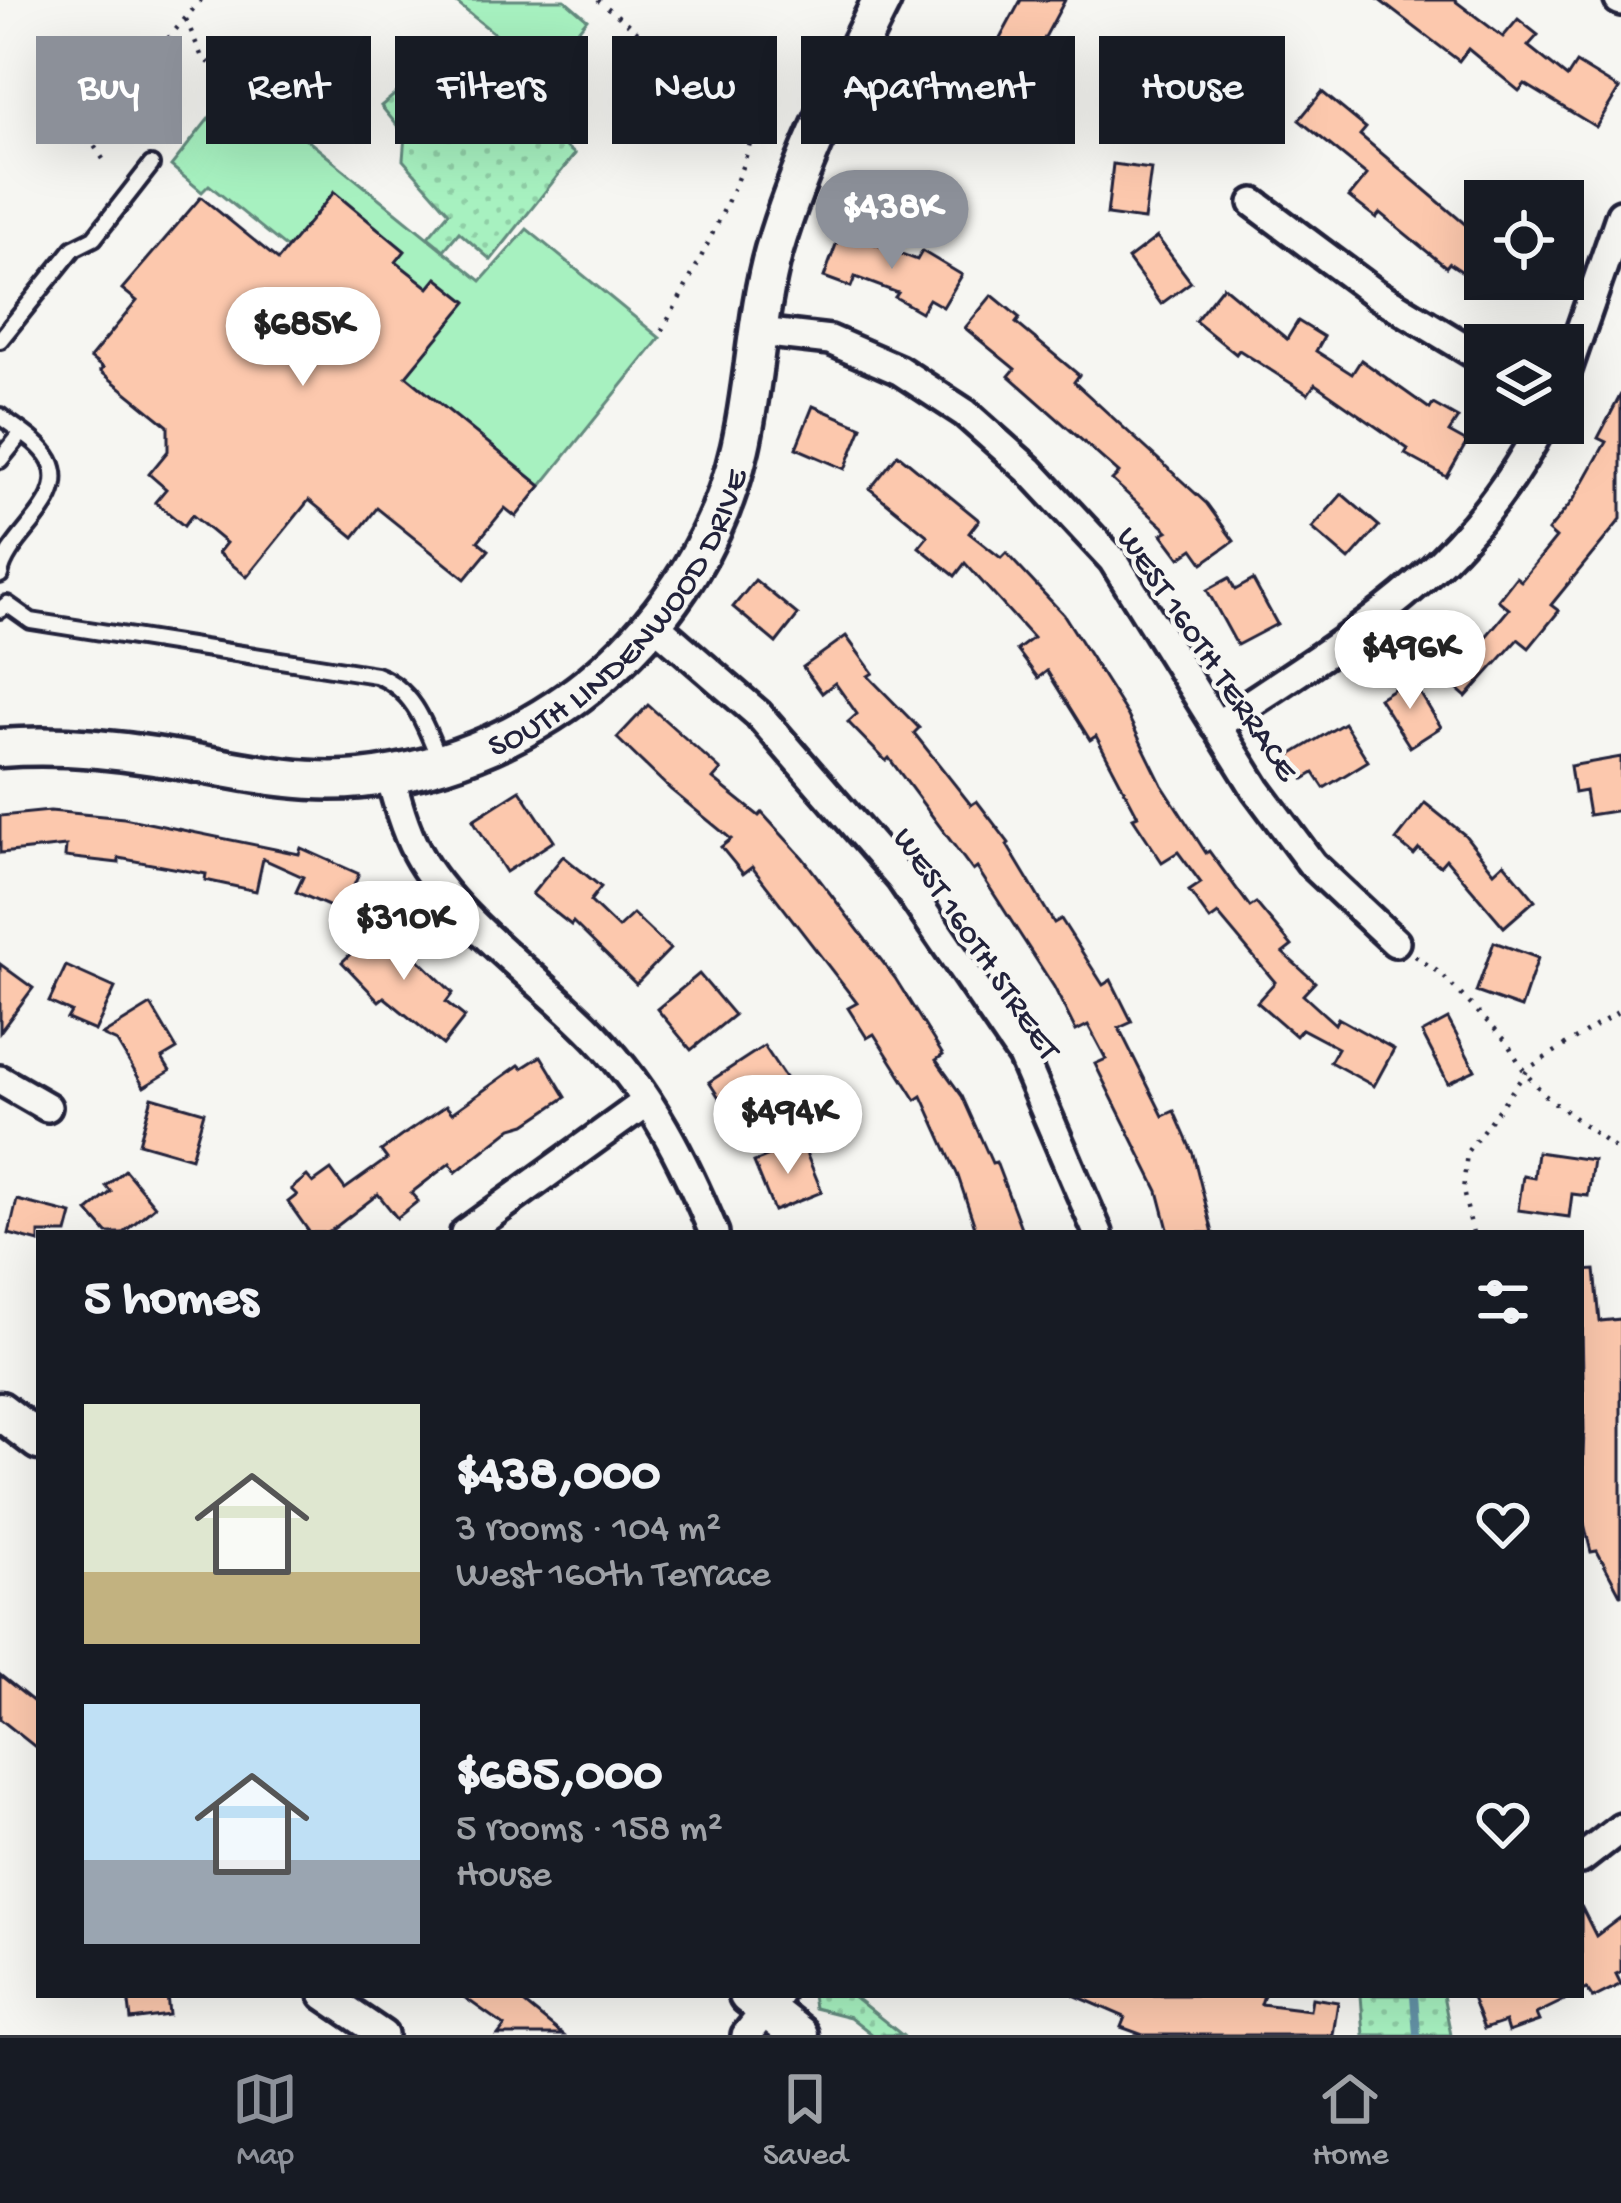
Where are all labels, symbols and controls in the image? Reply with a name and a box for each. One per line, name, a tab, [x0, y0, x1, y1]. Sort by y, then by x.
chip: Buy	[36, 36, 182, 144]
chip: Rent	[206, 36, 371, 144]
chip: Filters	[395, 36, 588, 144]
chip: New	[612, 36, 777, 144]
chip: Apartment	[801, 36, 1075, 144]
chip: House	[1099, 36, 1285, 144]
pin: $438K	[808, 170, 976, 272]
map controls	[1464, 180, 1584, 444]
button: locate	[1464, 180, 1584, 300]
text: $438K	[842, 186, 942, 232]
pin: $685K	[219, 287, 387, 389]
text: $685K	[253, 303, 353, 349]
button: layers	[1464, 324, 1584, 444]
street label: SOUTH LINDENWOOD DRIVE	[484, 464, 759, 768]
street label: WEST 160TH TERRACE	[1106, 521, 1305, 791]
pin: $496K	[1326, 610, 1494, 712]
text: $496K	[1362, 626, 1458, 672]
street label: WEST 160TH STREET	[882, 822, 1066, 1070]
pin: $310K	[320, 881, 488, 983]
text: $310K	[355, 897, 453, 943]
pin: $494K	[704, 1075, 872, 1177]
text: $494K	[740, 1091, 836, 1137]
icon: filters	[1470, 1269, 1536, 1335]
text: 5 homes	[84, 1272, 258, 1332]
text: $438,000	[456, 1448, 660, 1508]
icon: home	[180, 1452, 324, 1596]
icon: heart	[1470, 1491, 1536, 1557]
text: 3 rooms · 104 m²	[456, 1508, 721, 1554]
text: West 160th Terrace	[456, 1554, 770, 1600]
text: $685,000	[456, 1748, 662, 1808]
icon: home	[180, 1752, 324, 1896]
icon: heart	[1470, 1791, 1536, 1857]
text: 5 rooms · 158 m²	[456, 1808, 723, 1854]
text: House	[456, 1854, 551, 1900]
tab: Map	[232, 2066, 298, 2176]
tab: Saved	[763, 2066, 848, 2176]
tab: Home	[1312, 2066, 1389, 2176]

